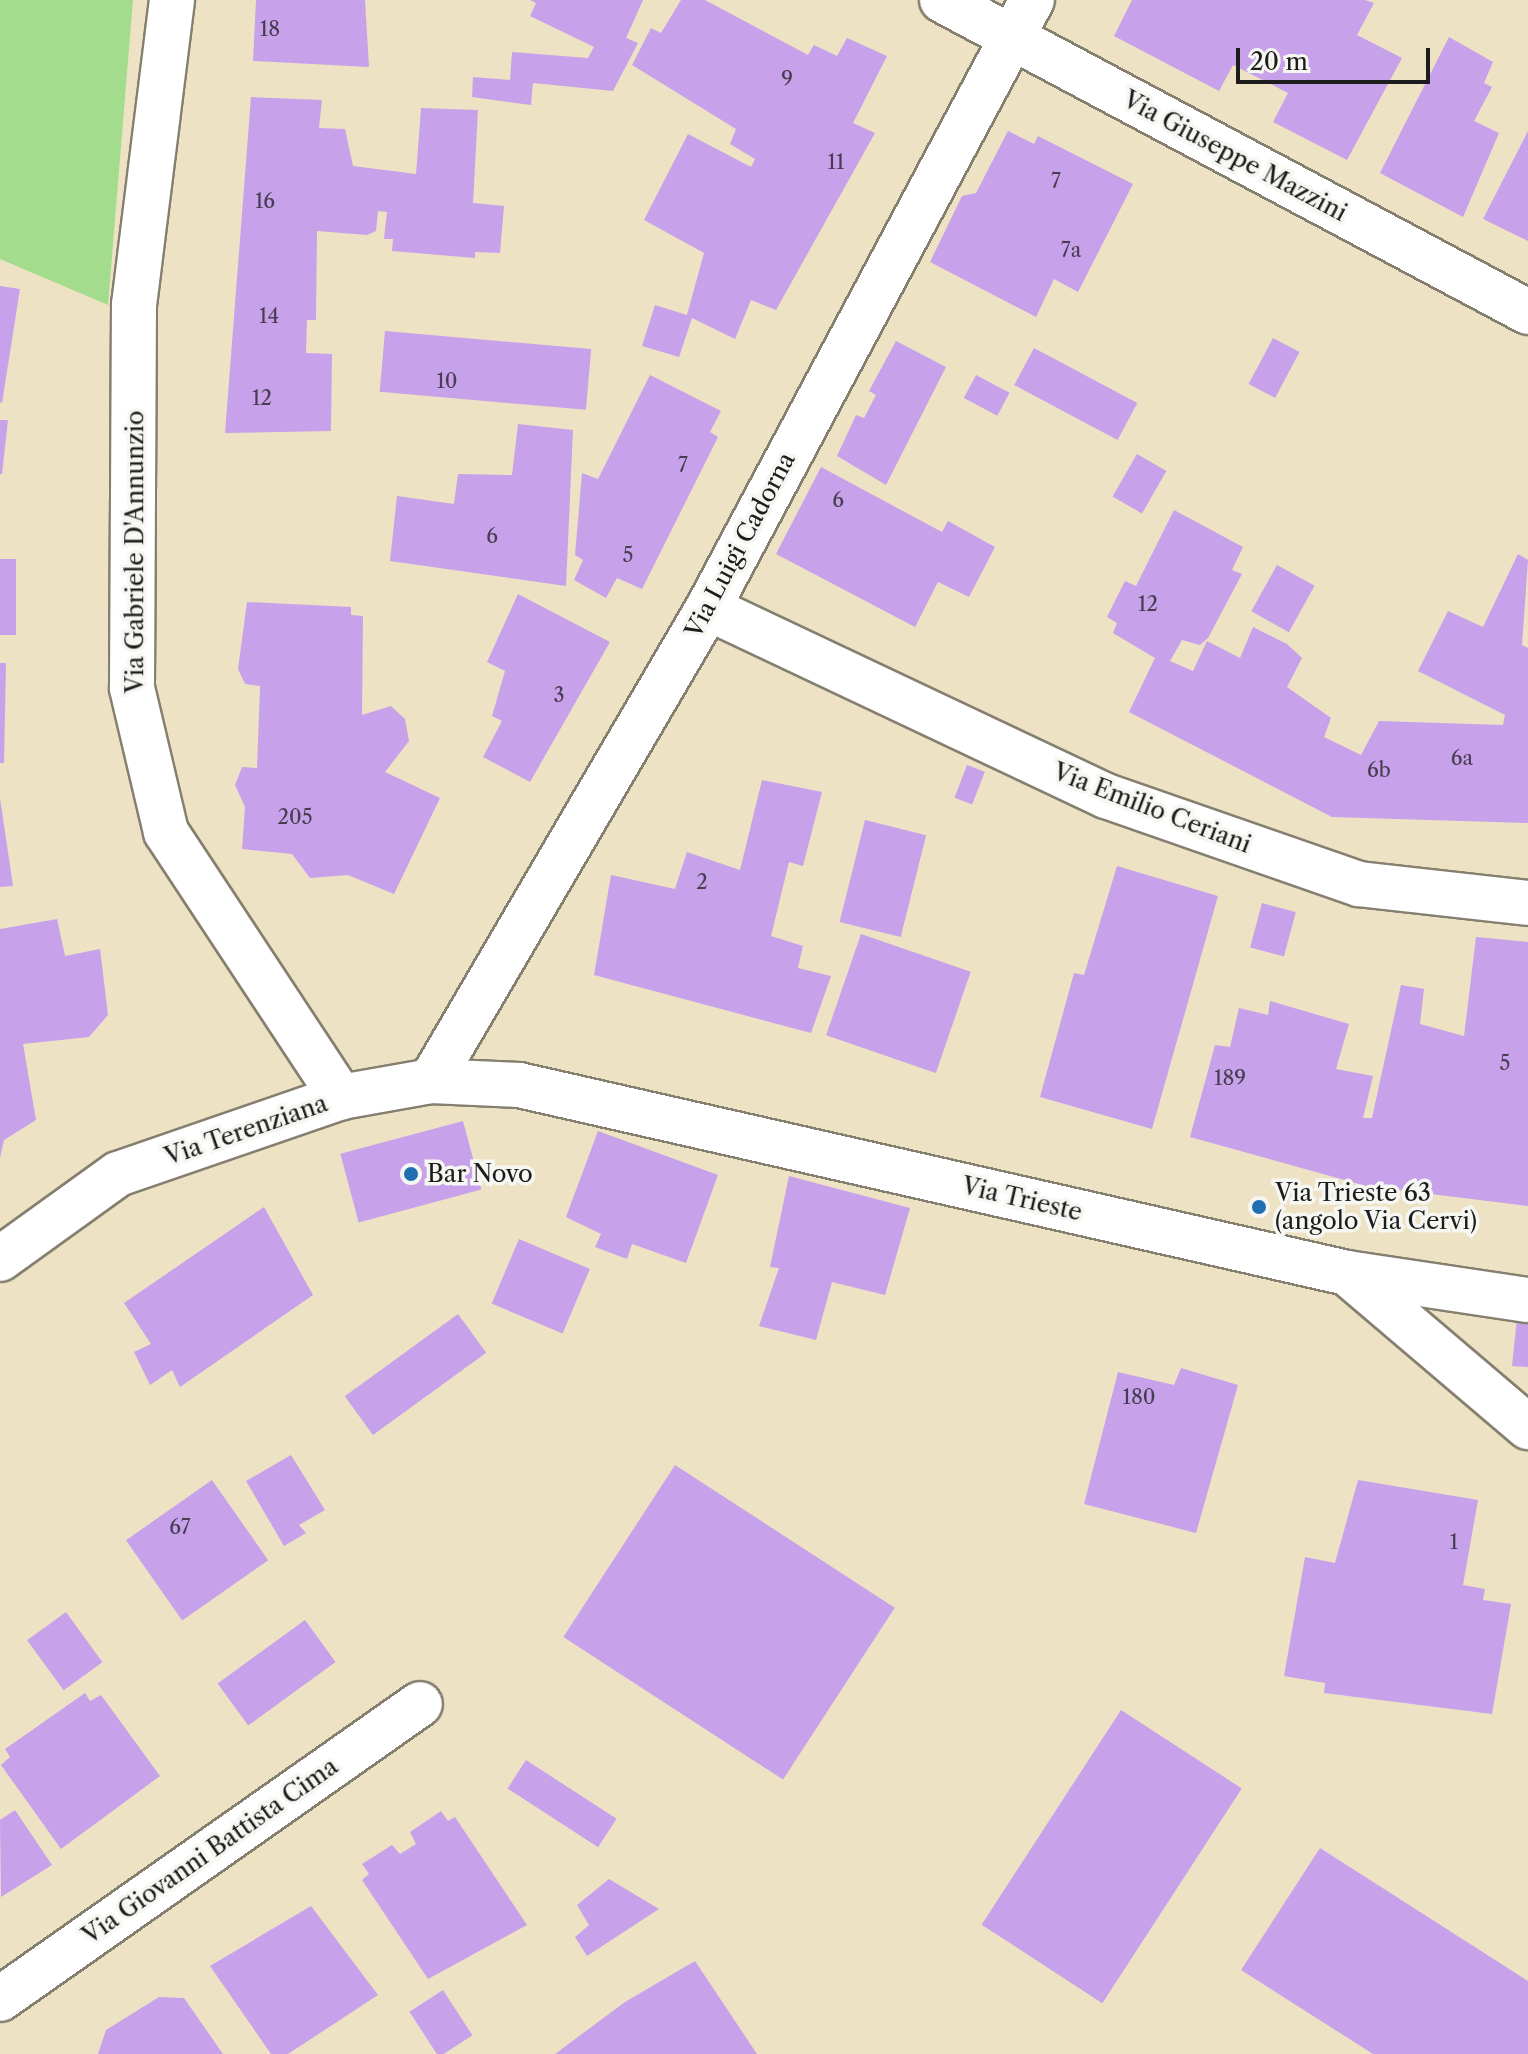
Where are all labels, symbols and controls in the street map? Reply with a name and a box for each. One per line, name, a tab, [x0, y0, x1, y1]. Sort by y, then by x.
house number: 18	[260, 17, 280, 41]
scale bar	[1240, 32, 1434, 82]
text: 20 m	[1250, 47, 1308, 76]
house number: 9	[781, 67, 793, 91]
street label: Via Giuseppe Mazzini	[1118, 85, 1352, 227]
house number: 11	[828, 150, 844, 174]
house number: 7	[1051, 169, 1061, 193]
house number: 16	[255, 189, 275, 213]
house number: 7a	[1061, 238, 1081, 262]
house number: 14	[259, 304, 279, 328]
house number: 10	[436, 369, 458, 393]
house number: 12	[252, 386, 272, 410]
street label: Via Gabriele D'Annunzio	[121, 410, 149, 694]
street label: Via Luigi Cadorna	[679, 447, 801, 643]
house number: 7	[678, 453, 688, 477]
house number: 6	[832, 488, 844, 512]
house number: 6	[486, 524, 498, 548]
house number: 5	[623, 543, 633, 567]
house number: 12	[1138, 592, 1158, 616]
house number: 3	[553, 683, 565, 707]
house number: 6a	[1451, 746, 1473, 770]
street label: Via Emilio Ceriani	[1049, 757, 1255, 859]
house number: 6b	[1367, 758, 1391, 782]
house number: 205	[277, 805, 313, 829]
house number: 2	[696, 870, 708, 894]
house number: 5	[1500, 1051, 1510, 1075]
house number: 189	[1214, 1066, 1246, 1090]
street label: Via Terenziana	[160, 1089, 332, 1171]
place label: Bar Novo	[427, 1160, 533, 1188]
marker: Bar Novo	[402, 1165, 420, 1183]
street label: Via Trieste	[959, 1171, 1085, 1227]
place label: Via Trieste 63 (angolo Via Cervi)	[1275, 1179, 1478, 1235]
marker: Via Trieste 63 (angolo Via Cervi)	[1250, 1198, 1268, 1216]
house number: 180	[1123, 1385, 1155, 1409]
house number: 67	[169, 1515, 191, 1539]
house number: 1	[1450, 1530, 1458, 1554]
street label: Via Giovanni Battista Cima	[77, 1752, 343, 1950]

